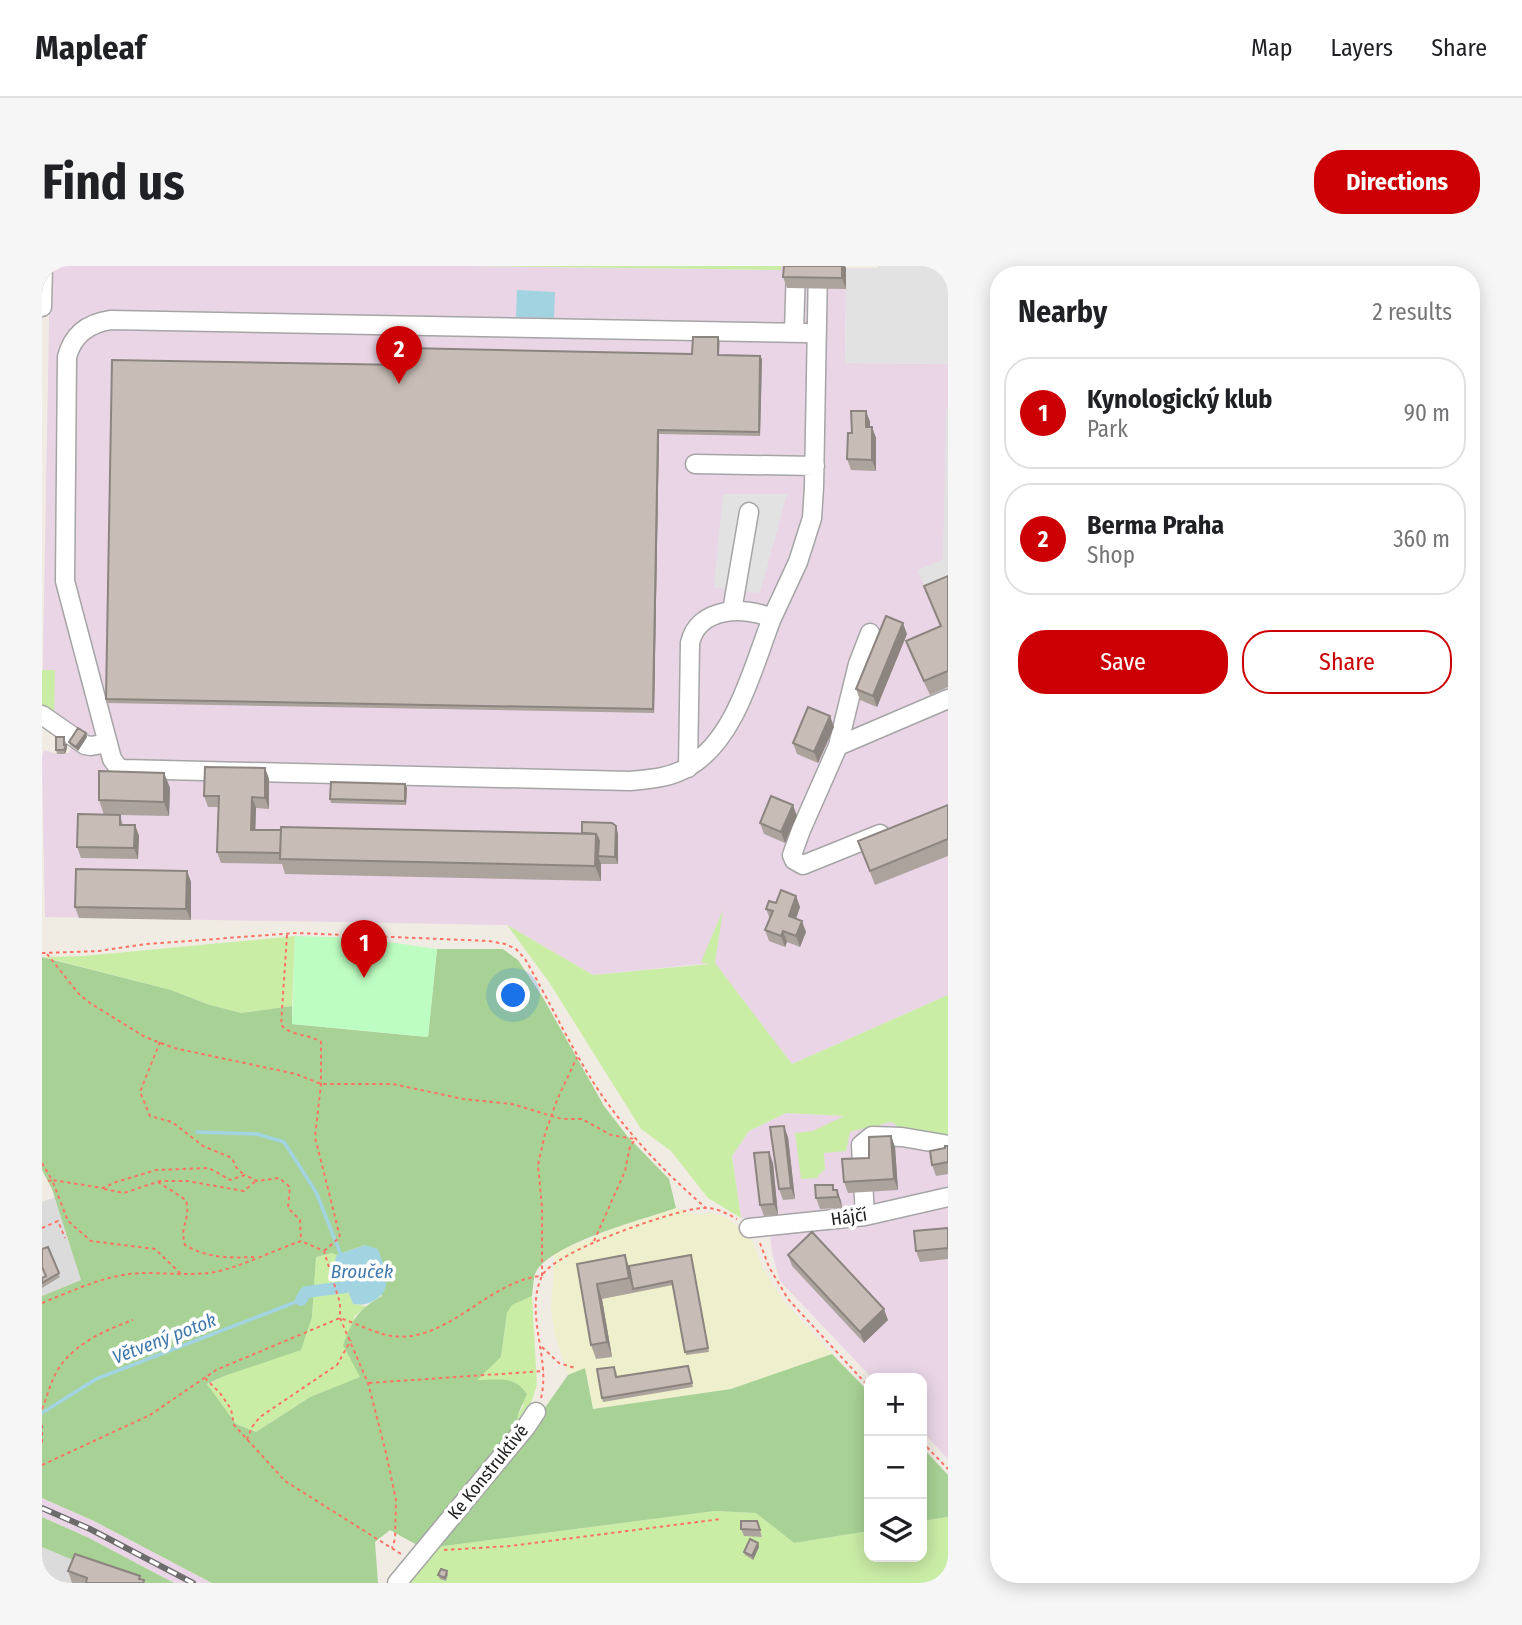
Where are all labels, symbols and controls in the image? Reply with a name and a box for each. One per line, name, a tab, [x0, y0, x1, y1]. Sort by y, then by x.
text: Mapleaf	[35, 28, 146, 68]
text: Map	[1251, 34, 1293, 62]
text: Layers	[1331, 34, 1393, 62]
text: Share	[1431, 34, 1487, 62]
button: Directions	[1314, 150, 1480, 214]
text: Find us	[42, 153, 185, 212]
text: Nearby	[1018, 294, 1107, 330]
text: 2 results	[1372, 298, 1452, 326]
pin: 2	[376, 326, 422, 384]
text: Kynologický klub	[1087, 384, 1272, 415]
text: 1	[1038, 399, 1048, 427]
text: 90 m	[1404, 399, 1450, 427]
text: Park	[1087, 415, 1128, 443]
text: Berma Praha	[1087, 510, 1224, 541]
text: 2	[1038, 525, 1048, 553]
text: 360 m	[1393, 525, 1450, 553]
text: Shop	[1087, 541, 1135, 569]
button: Save	[1018, 630, 1228, 694]
button: Share	[1242, 630, 1452, 694]
pin: 1	[341, 920, 387, 978]
your location	[496, 978, 530, 1012]
street label: Hájčí	[829, 1204, 869, 1230]
water label: Brouček	[331, 1260, 393, 1283]
water label: Větvený potok	[109, 1308, 219, 1369]
map controls	[864, 1373, 927, 1562]
button: +	[864, 1373, 927, 1436]
street label: Ke Konstruktivě	[443, 1420, 533, 1524]
button: −	[864, 1436, 927, 1499]
button: layers	[864, 1499, 927, 1562]

